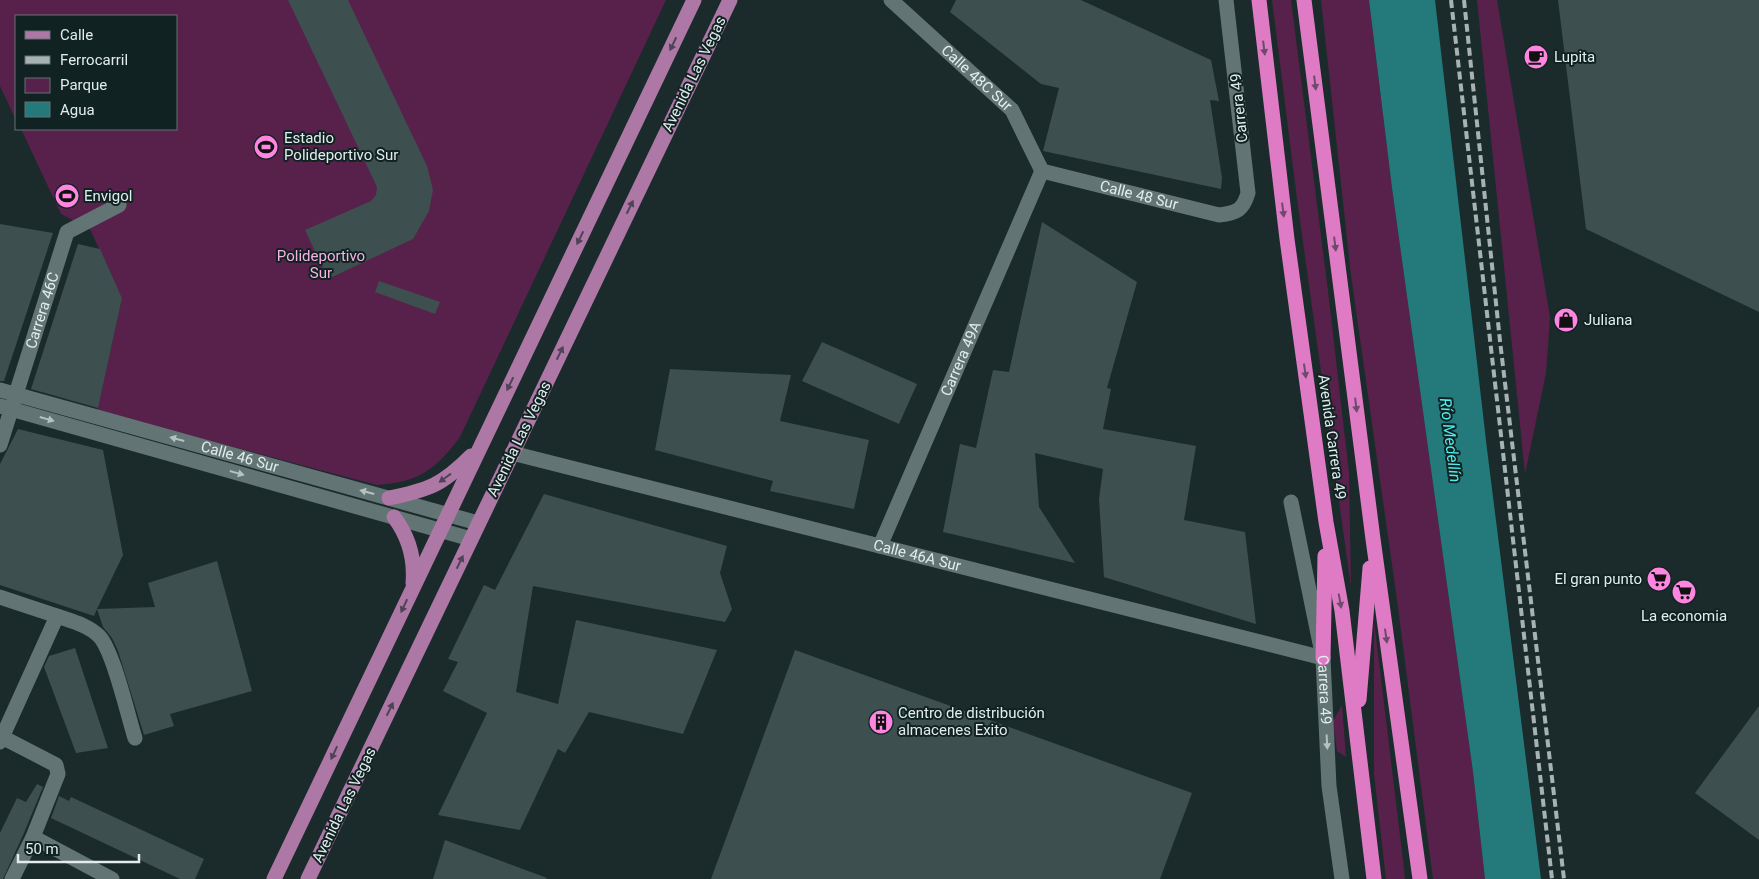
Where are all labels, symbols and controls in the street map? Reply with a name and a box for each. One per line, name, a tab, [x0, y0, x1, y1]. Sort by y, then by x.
street label: Avenida Las Vegas	[658, 13, 730, 135]
legend	[15, 15, 178, 130]
text: Calle	[60, 26, 93, 44]
one-way arrow	[669, 37, 677, 51]
street label: Calle 48C Sur	[938, 41, 1016, 115]
one-way arrow	[1260, 41, 1268, 57]
cafe icon: Lupita	[1523, 44, 1549, 70]
place label: Lupita	[1554, 48, 1595, 66]
text: Ferrocarril	[60, 51, 128, 69]
street label: Carrera 49	[1226, 73, 1252, 143]
one-way arrow	[1311, 75, 1319, 91]
text: Parque	[60, 76, 107, 94]
text: Agua	[60, 101, 95, 119]
place label: Estadio Polideportivo Sur	[284, 129, 398, 164]
sports icon: Estadio Polideportivo Sur	[253, 134, 279, 160]
street label: Calle 48 Sur	[1098, 177, 1180, 213]
sports icon: Envigol	[54, 183, 80, 209]
place label: Envigol	[84, 187, 132, 205]
one-way arrow	[627, 200, 635, 214]
one-way arrow	[1279, 202, 1287, 218]
one-way arrow	[576, 231, 584, 245]
one-way arrow	[1331, 237, 1339, 253]
park label: Polideportivo Sur	[277, 247, 365, 282]
street label: Carrera 46C	[22, 270, 63, 351]
shop icon: Juliana	[1553, 307, 1579, 333]
place label: Juliana	[1584, 311, 1632, 329]
street label: Carrera 49A	[937, 319, 985, 399]
one-way arrow	[556, 346, 564, 360]
one-way arrow	[1301, 363, 1309, 379]
street label: Avenida Carrera 49	[1314, 373, 1350, 501]
one-way arrow	[506, 377, 514, 392]
street label: Avenida Las Vegas	[483, 378, 555, 500]
water label: Río Medellín	[1436, 397, 1465, 483]
one-way arrow	[1352, 398, 1360, 414]
one-way arrow	[39, 416, 54, 424]
one-way arrow	[169, 435, 184, 443]
street label: Calle 46 Sur	[199, 437, 281, 476]
one-way arrow	[229, 469, 245, 477]
one-way arrow	[439, 473, 452, 484]
one-way arrow	[360, 488, 375, 496]
street label: Calle 46A Sur	[872, 536, 963, 575]
one-way arrow	[456, 555, 464, 569]
supermarket icon: El gran punto	[1646, 566, 1672, 592]
place label: El gran punto	[1554, 570, 1642, 588]
supermarket icon: La economia	[1671, 579, 1697, 605]
one-way arrow	[1336, 593, 1344, 609]
one-way arrow	[400, 599, 408, 613]
place label: La economia	[1641, 607, 1727, 625]
one-way arrow	[1382, 628, 1390, 644]
street label: Carrera 49	[1314, 655, 1335, 725]
one-way arrow	[386, 702, 394, 716]
place label: Centro de distribución almacenes Exito	[898, 704, 1045, 739]
building icon: Centro de distribución almacenes Exito	[868, 709, 894, 735]
one-way arrow	[1323, 734, 1331, 750]
street label: Avenida Las Vegas	[308, 744, 380, 866]
one-way arrow	[330, 746, 338, 760]
scale bar	[18, 832, 139, 864]
text: 50 m	[25, 840, 59, 858]

